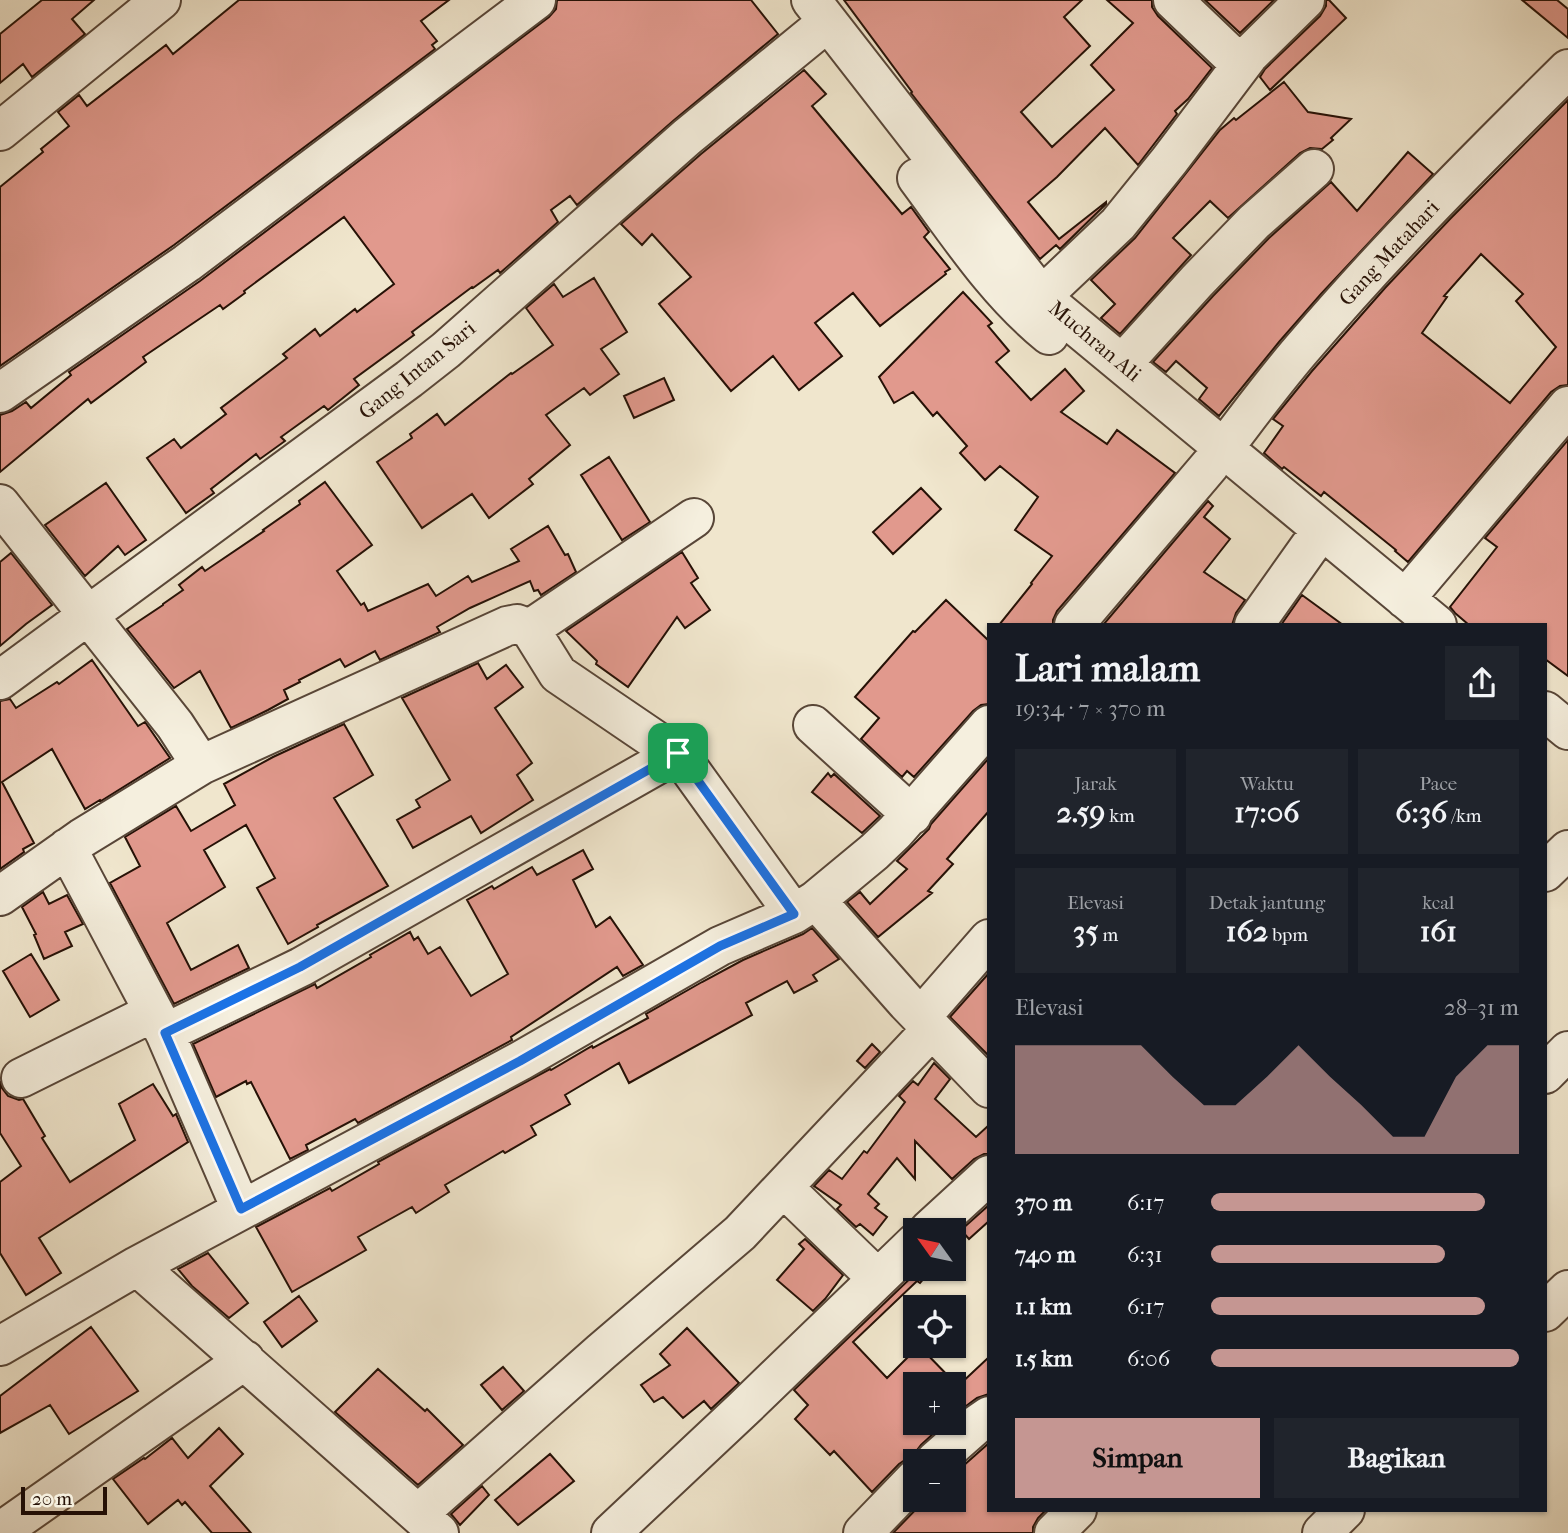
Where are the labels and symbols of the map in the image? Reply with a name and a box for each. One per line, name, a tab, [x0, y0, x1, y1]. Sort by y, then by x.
street label: Gang Matahari	[1334, 195, 1444, 311]
street label: Muchran Ali	[1044, 296, 1146, 386]
street label: Gang Intan Sari	[354, 316, 480, 424]
pin	[648, 723, 708, 783]
north arrow	[903, 1218, 966, 1281]
scale bar	[21, 1484, 107, 1516]

